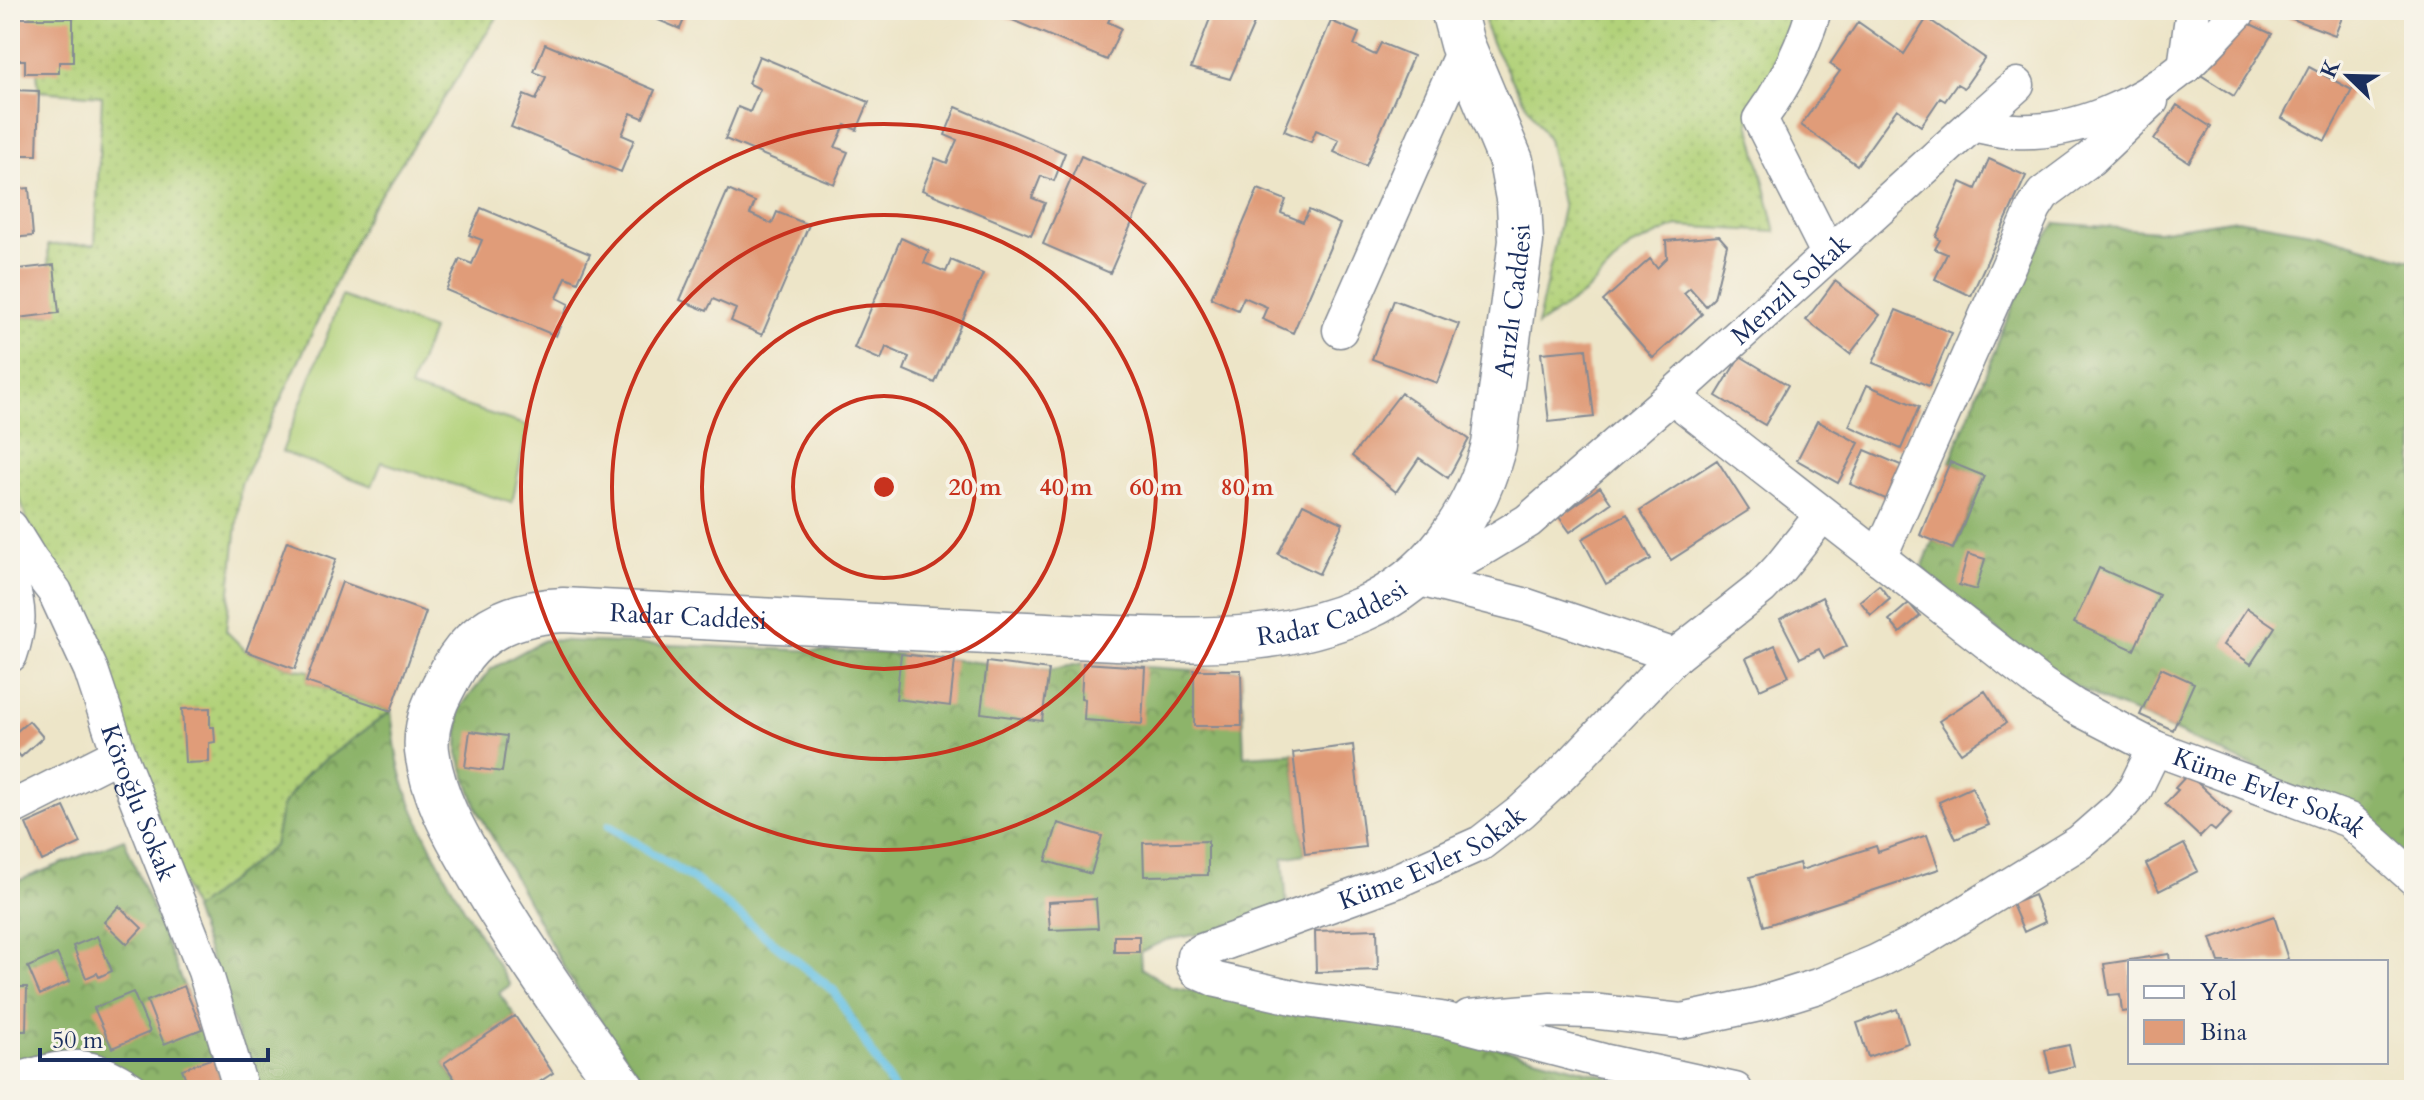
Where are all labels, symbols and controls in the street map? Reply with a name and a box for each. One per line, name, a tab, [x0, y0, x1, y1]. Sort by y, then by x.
north arrow	[2308, 36, 2388, 116]
text: K	[2313, 54, 2348, 83]
street label: Arızlı Caddesi	[1486, 223, 1539, 380]
street label: Menzil Sokak	[1723, 226, 1858, 353]
text: 20 m	[948, 471, 1002, 504]
text: 40 m	[1039, 471, 1093, 504]
text: 60 m	[1129, 471, 1183, 504]
text: 80 m	[1220, 471, 1274, 504]
centre of rings	[870, 473, 898, 501]
street label: Radar Caddesi	[1255, 571, 1414, 654]
street label: Radar Caddesi	[609, 595, 768, 638]
street label: Köroğlu Sokak	[92, 720, 185, 886]
street label: Küme Evler Sokak	[2168, 739, 2374, 846]
street label: Küme Evler Sokak	[1334, 798, 1533, 918]
legend	[2128, 960, 2388, 1064]
text: Yol	[2200, 976, 2237, 1009]
scale bar	[40, 1012, 268, 1062]
text: Bina	[2200, 1016, 2248, 1049]
text: 50 m	[52, 1024, 104, 1057]

